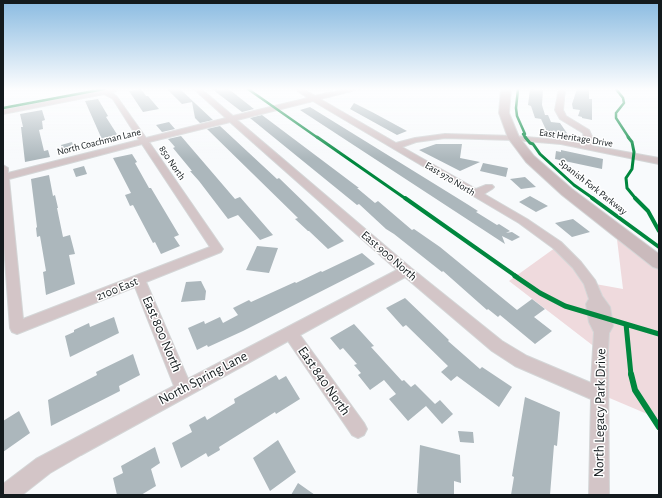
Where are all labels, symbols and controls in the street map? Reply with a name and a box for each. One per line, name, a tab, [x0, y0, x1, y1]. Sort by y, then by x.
street label: North Coachman Lane	[56, 126, 142, 158]
street label: East Heritage Drive	[538, 126, 614, 150]
street label: 850 North	[156, 144, 188, 182]
street label: Spanish Fork Parkway	[556, 157, 630, 217]
street label: East 970 North	[423, 159, 477, 199]
street label: East 900 North	[358, 228, 420, 284]
street label: 2100 East	[94, 274, 140, 304]
street label: East 800 North	[138, 293, 186, 375]
street label: East 840 North	[294, 343, 354, 419]
street label: North Spring Lane	[156, 348, 250, 408]
street label: North Legacy Park Drive	[590, 348, 610, 478]

